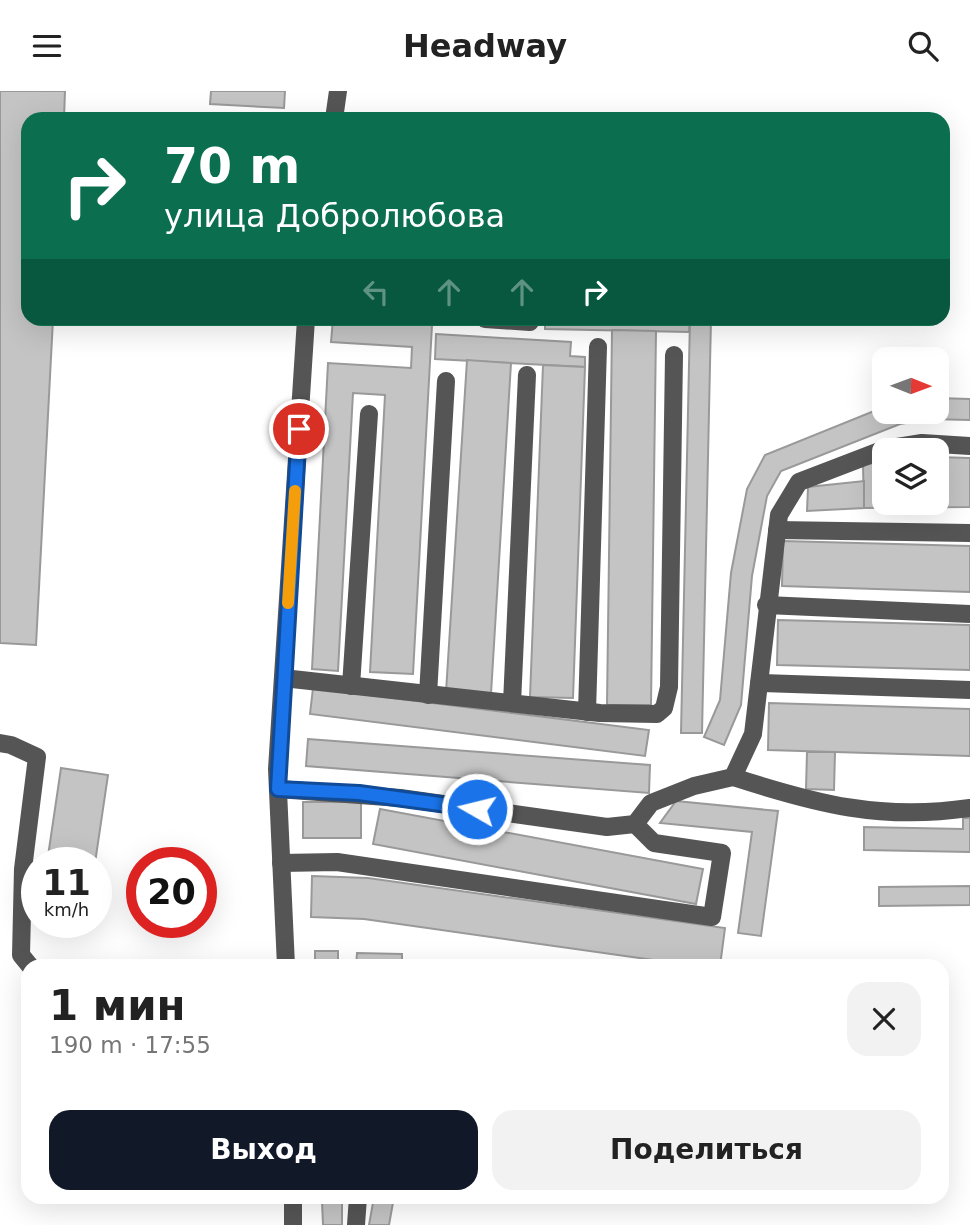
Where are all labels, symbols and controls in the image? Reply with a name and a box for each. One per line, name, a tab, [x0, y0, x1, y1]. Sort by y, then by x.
icon: menu	[28, 27, 66, 65]
text: Headway	[403, 27, 567, 65]
icon: search	[904, 27, 942, 65]
text: 70 m	[164, 138, 300, 195]
icon: right	[49, 140, 140, 231]
text: улица Добролюбова	[164, 197, 505, 235]
icon: left	[357, 273, 395, 311]
icon: ahead	[430, 273, 468, 311]
icon: ahead	[503, 273, 541, 311]
icon: right	[576, 273, 614, 311]
north arrow	[872, 347, 948, 423]
map controls	[872, 347, 949, 515]
pin	[269, 399, 329, 459]
icon: arrive	[280, 410, 318, 448]
button: layers	[872, 438, 949, 515]
position arrow	[440, 772, 514, 846]
speed limit sign: 20	[126, 847, 217, 938]
text: 11	[42, 863, 91, 903]
text: km/h	[44, 899, 89, 920]
text: 1 мин	[49, 981, 186, 1030]
button: close	[847, 982, 921, 1056]
text: 190 m · 17:55	[49, 1032, 211, 1058]
button: Выход	[49, 1110, 478, 1190]
button: Поделиться	[492, 1110, 921, 1190]

